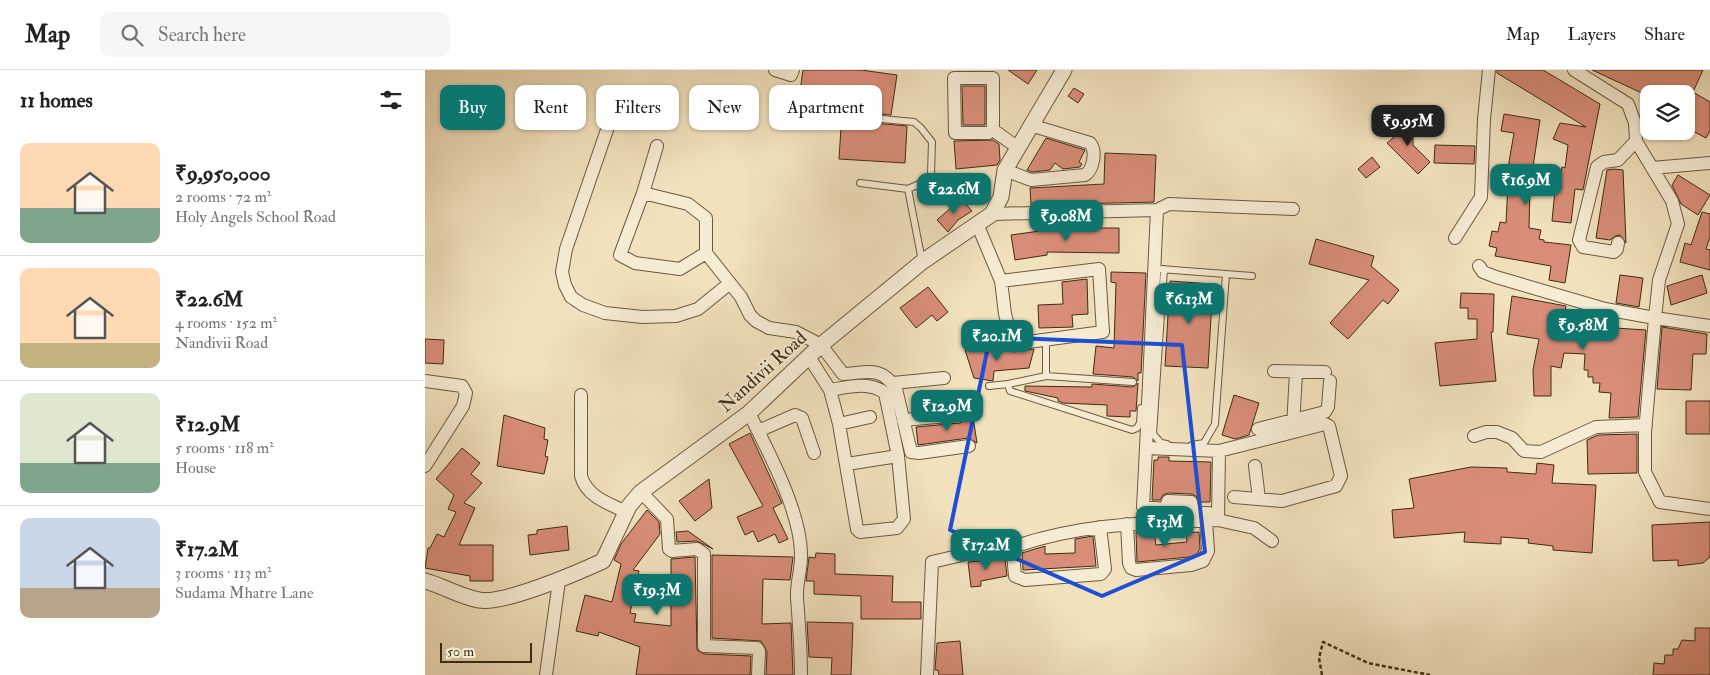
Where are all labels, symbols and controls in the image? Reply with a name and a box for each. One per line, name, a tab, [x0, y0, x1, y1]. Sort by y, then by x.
search box	[100, 12, 450, 57]
text: Map	[25, 19, 70, 50]
icon: search	[118, 21, 146, 49]
text: Search here	[158, 23, 246, 47]
text: Map	[1506, 23, 1540, 46]
text: Layers	[1568, 23, 1616, 46]
text: Share	[1644, 23, 1685, 46]
chip: Buy	[440, 85, 505, 130]
chip: Rent	[515, 85, 586, 130]
chip: Filters	[596, 85, 679, 130]
chip: New	[689, 85, 759, 130]
chip: Apartment	[769, 85, 882, 130]
map controls	[1640, 85, 1695, 140]
button: layers	[1640, 85, 1695, 140]
icon: filters	[377, 86, 405, 114]
text: 11 homes	[20, 87, 93, 114]
pin: ₹9.95M	[1367, 104, 1449, 147]
text: ₹9.95M	[1382, 111, 1434, 131]
text: ₹9,950,000	[175, 160, 271, 187]
icon: home	[60, 163, 120, 223]
pin: ₹16.9M	[1485, 164, 1567, 206]
text: ₹16.9M	[1501, 170, 1551, 190]
pin: ₹22.6M	[913, 172, 995, 215]
text: ₹22.6M	[928, 179, 980, 199]
text: 2 rooms · 72 m²	[175, 187, 271, 207]
pin: ₹9.08M	[1025, 200, 1107, 242]
text: ₹9.08M	[1040, 206, 1092, 226]
text: Holy Angels School Road	[175, 207, 336, 227]
pin: ₹6.13M	[1148, 282, 1230, 325]
text: ₹22.6M	[175, 286, 243, 313]
icon: home	[60, 288, 120, 348]
text: ₹6.13M	[1165, 289, 1213, 309]
pin: ₹9.58M	[1542, 308, 1624, 351]
text: 4 rooms · 152 m²	[175, 313, 277, 333]
text: ₹9.58M	[1558, 315, 1608, 335]
pin: ₹20.1M	[956, 320, 1038, 362]
street label: Nandivii Road	[714, 325, 812, 418]
text: ₹20.1M	[972, 326, 1022, 346]
text: Nandivii Road	[175, 333, 268, 353]
pin: ₹12.9M	[906, 390, 988, 432]
text: ₹12.9M	[922, 396, 972, 416]
text: ₹12.9M	[175, 411, 240, 438]
icon: home	[60, 413, 120, 473]
text: 5 rooms · 118 m²	[175, 438, 274, 458]
text: House	[175, 458, 216, 478]
pin: ₹13M	[1135, 506, 1195, 548]
text: ₹13M	[1147, 512, 1183, 532]
pin: ₹17.2M	[945, 528, 1027, 571]
text: ₹17.2M	[962, 535, 1010, 555]
text: ₹17.2M	[175, 536, 239, 563]
icon: home	[60, 538, 120, 598]
text: 3 rooms · 113 m²	[175, 563, 271, 583]
pin: ₹19.3M	[616, 574, 698, 616]
text: ₹19.3M	[633, 580, 681, 600]
text: Sudama Mhatre Lane	[175, 583, 314, 603]
scale bar	[440, 640, 533, 663]
text: 50 m	[447, 643, 474, 660]

